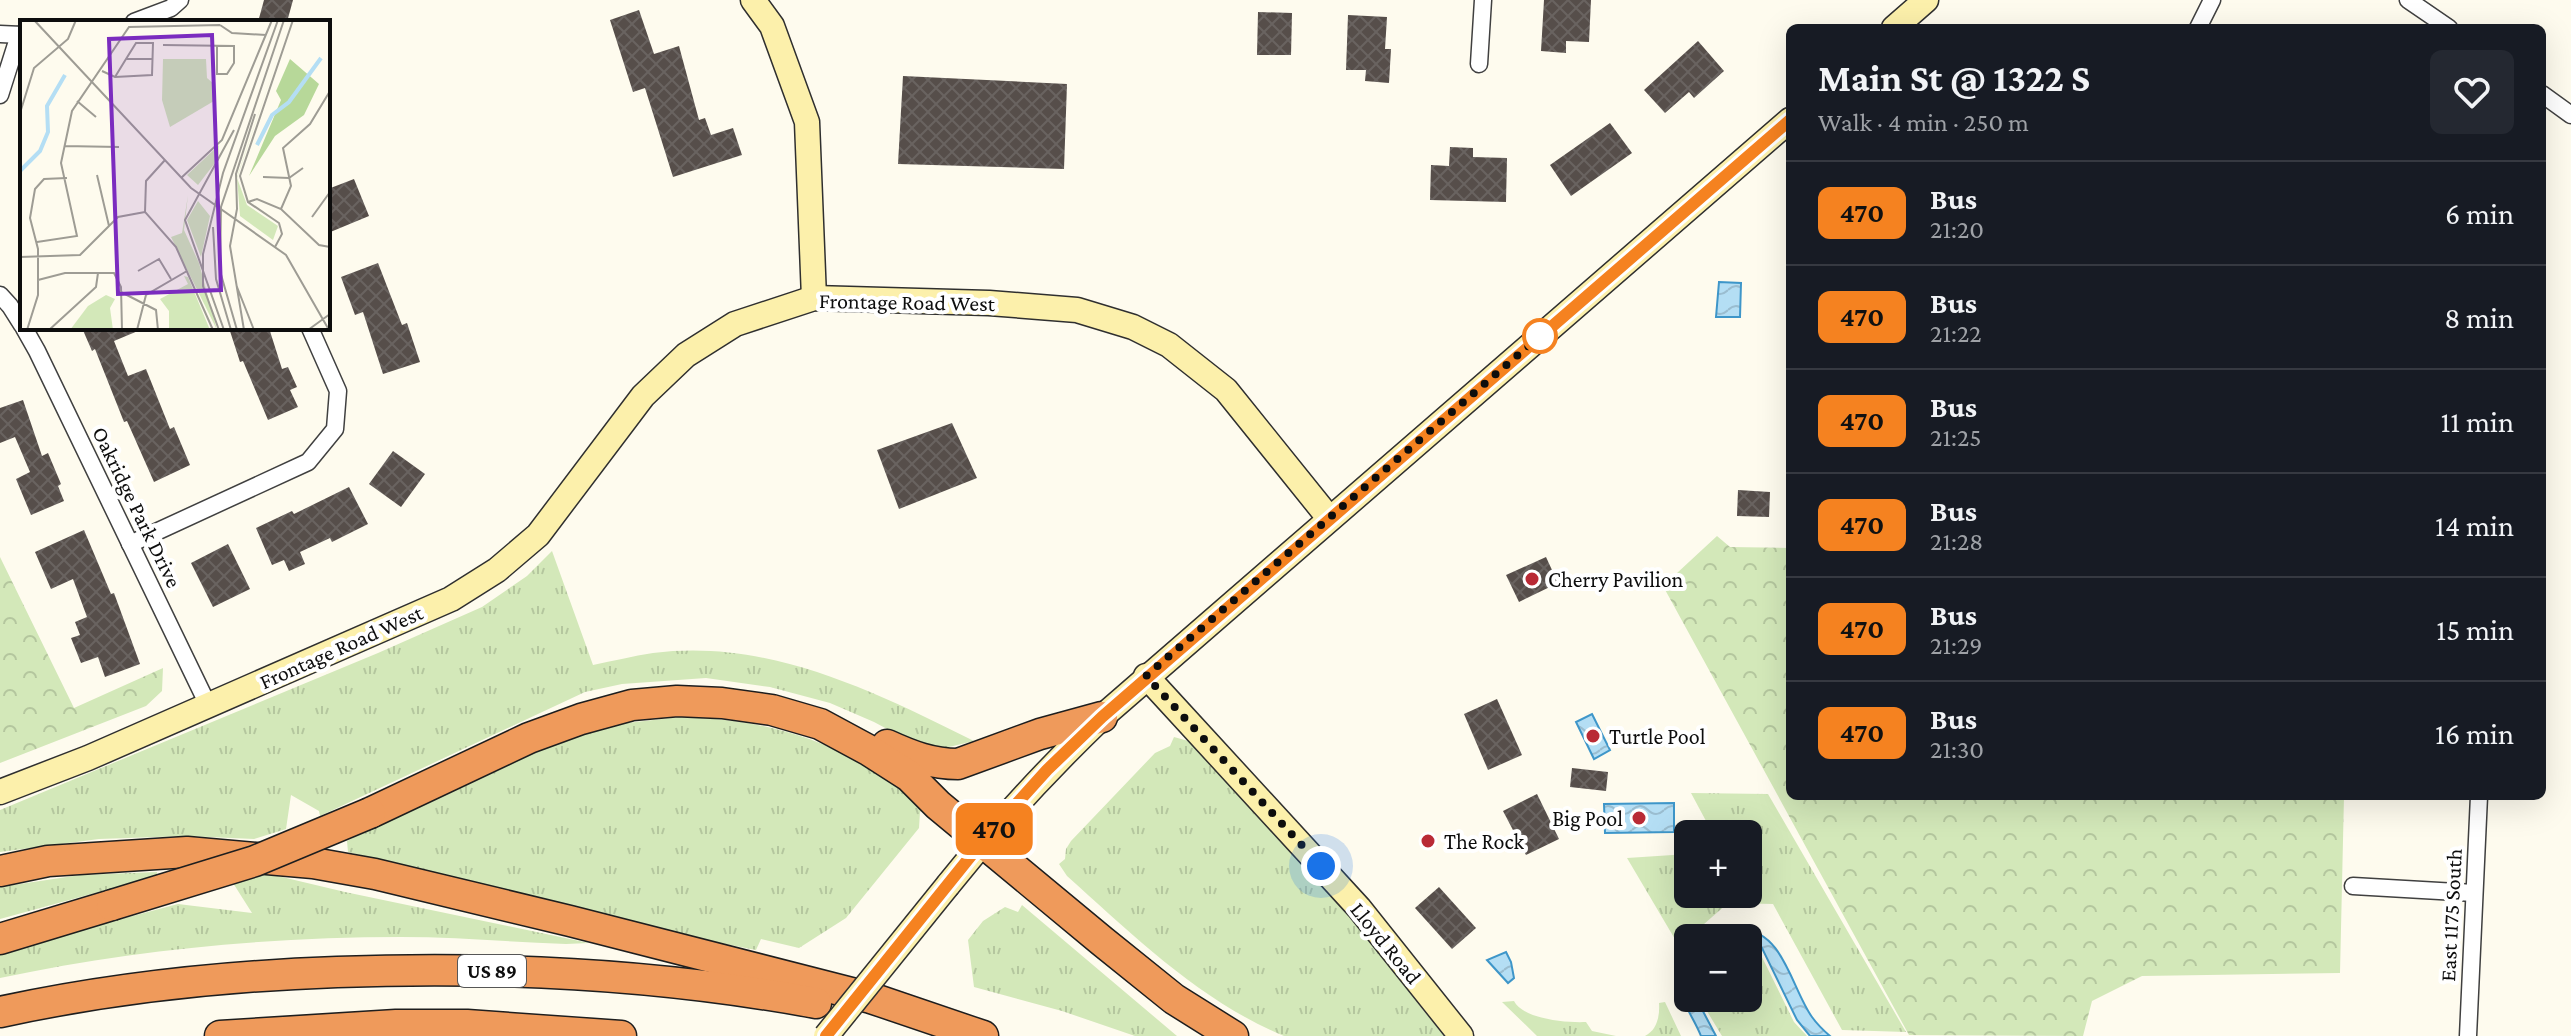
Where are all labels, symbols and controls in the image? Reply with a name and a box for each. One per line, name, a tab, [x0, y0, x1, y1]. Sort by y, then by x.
inset map	[20, 20, 330, 330]
button: heart	[2430, 50, 2514, 134]
text: Main St @ 1322 S	[1818, 57, 2090, 99]
text: Walk · 4 min · 250 m	[1818, 108, 2029, 137]
text: Bus	[1930, 182, 1977, 215]
text: 470	[1840, 197, 1884, 228]
text: 6 min	[2445, 197, 2514, 230]
text: 21:20	[1930, 215, 1984, 244]
text: Bus	[1930, 286, 1977, 319]
street label: Frontage Road West	[819, 288, 996, 316]
text: 470	[1840, 301, 1884, 332]
text: 8 min	[2444, 301, 2514, 334]
unlabelled marker	[1523, 319, 1557, 353]
text: 21:22	[1930, 319, 1982, 348]
text: Bus	[1930, 390, 1977, 423]
text: 470	[1840, 405, 1884, 436]
text: 11 min	[2440, 405, 2514, 438]
street label: Oakridge Park Drive	[87, 422, 187, 592]
text: 21:25	[1930, 423, 1982, 452]
text: Bus	[1930, 494, 1977, 527]
text: 470	[1840, 509, 1884, 540]
text: 14 min	[2435, 509, 2514, 542]
text: 21:28	[1930, 527, 1983, 556]
place label: Cherry Pavilion	[1548, 567, 1684, 592]
marker: Cherry Pavilion	[1523, 570, 1541, 588]
text: Bus	[1930, 598, 1977, 631]
street label: Frontage Road West	[255, 599, 427, 694]
text: 470	[1840, 613, 1884, 644]
text: 15 min	[2436, 613, 2514, 646]
text: 21:29	[1930, 631, 1983, 660]
text: Bus	[1930, 702, 1977, 735]
text: 470	[1840, 717, 1884, 748]
text: 16 min	[2435, 717, 2514, 750]
place label: Turtle Pool	[1609, 724, 1706, 749]
marker: Turtle Pool	[1584, 727, 1602, 745]
text: 21:30	[1930, 735, 1984, 764]
line badge: 470	[948, 803, 1040, 855]
place label: Big Pool	[1552, 806, 1623, 831]
marker: Big Pool	[1630, 809, 1648, 827]
text: 470	[972, 813, 1016, 844]
map controls	[1674, 820, 1762, 1012]
button: +	[1674, 820, 1762, 908]
place label: The Rock	[1444, 829, 1524, 854]
marker: The Rock	[1419, 832, 1437, 850]
your location	[1301, 846, 1341, 886]
street label: East 1175 South	[2435, 848, 2467, 982]
street label: Lloyd Road	[1345, 897, 1427, 989]
button: −	[1674, 924, 1762, 1012]
road number: US 89	[458, 955, 526, 987]

